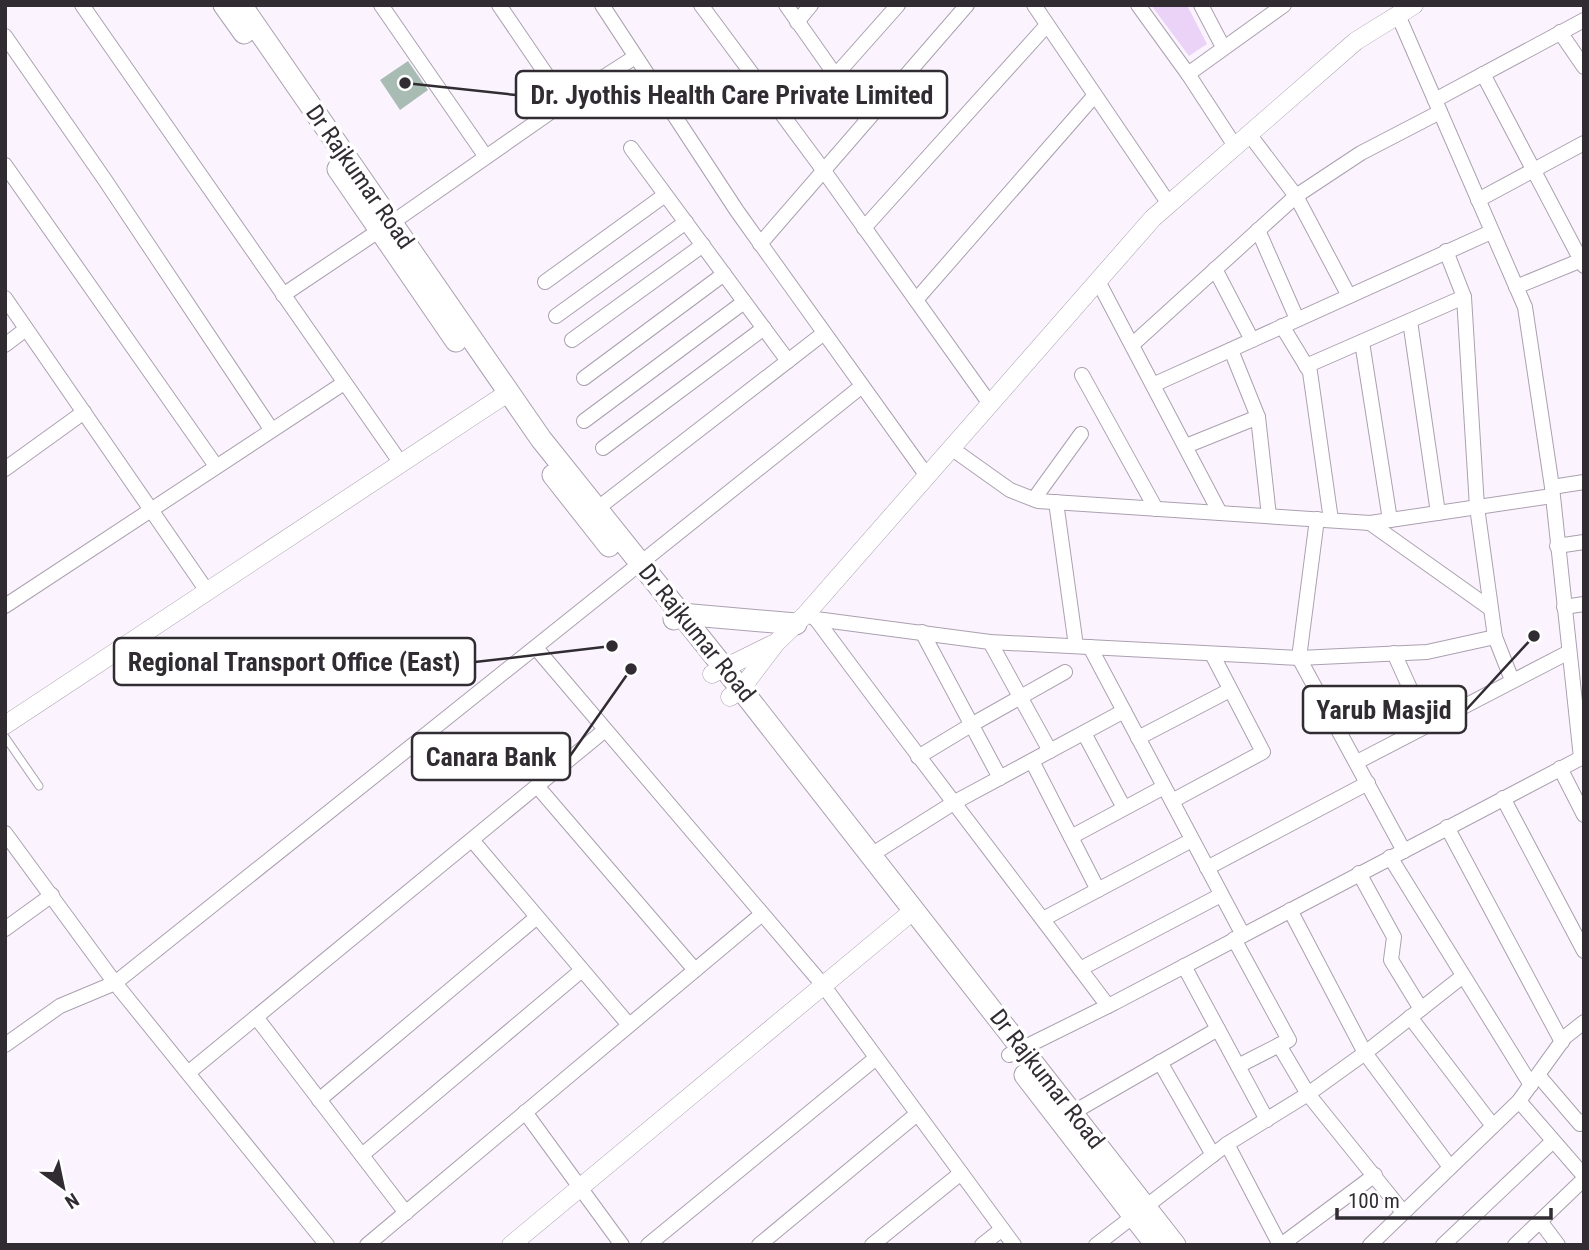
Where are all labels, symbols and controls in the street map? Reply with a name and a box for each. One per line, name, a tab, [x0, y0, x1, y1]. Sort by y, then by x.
callout: Dr. Jyothis Health Care Private Limited	[516, 71, 947, 118]
text: Dr. Jyothis Health Care Private Limited	[531, 80, 933, 110]
street label: Dr Rajkumar Road	[300, 100, 420, 254]
street label: Dr Rajkumar Road	[633, 558, 761, 708]
callout: Regional Transport Office (East)	[114, 638, 475, 685]
text: Regional Transport Office (East)	[128, 647, 460, 677]
callout: Yarub Masjid	[1303, 686, 1466, 733]
text: Yarub Masjid	[1316, 695, 1452, 725]
callout: Canara Bank	[412, 733, 570, 780]
text: Canara Bank	[426, 742, 557, 772]
street label: Dr Rajkumar Road	[984, 1004, 1110, 1154]
north arrow	[28, 1152, 98, 1222]
scale bar	[1337, 1176, 1550, 1220]
text: N	[61, 1188, 83, 1214]
text: 100 m	[1348, 1189, 1400, 1213]

